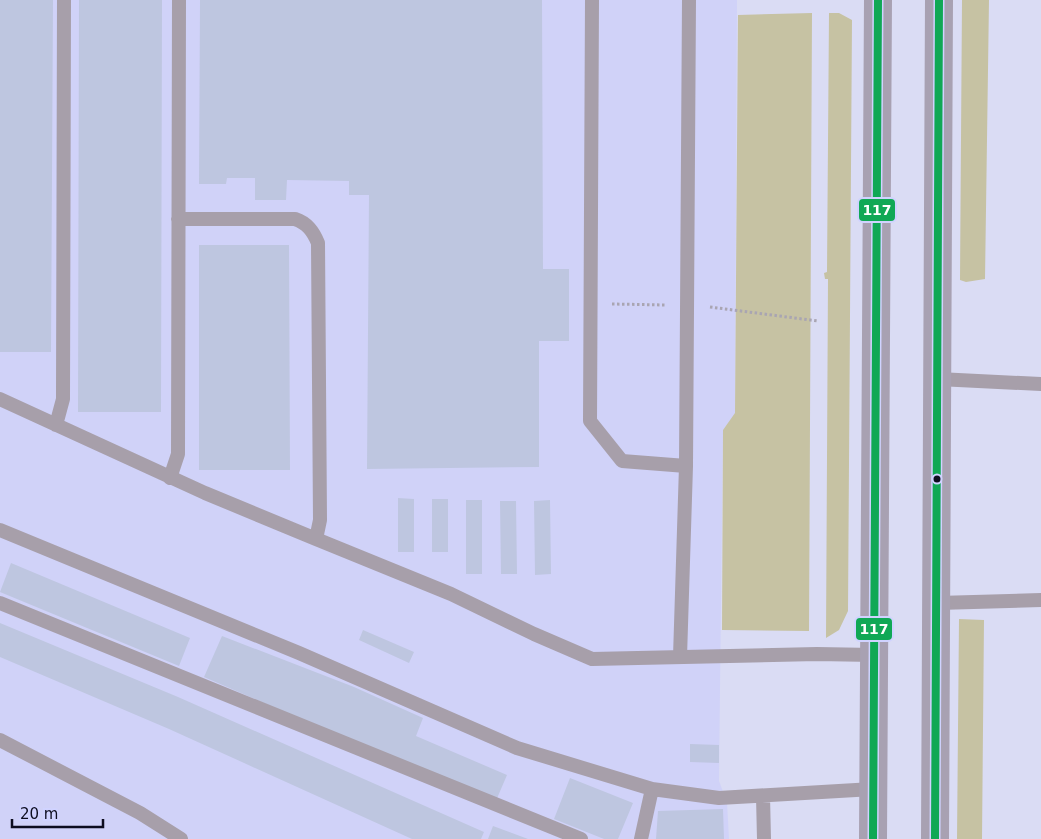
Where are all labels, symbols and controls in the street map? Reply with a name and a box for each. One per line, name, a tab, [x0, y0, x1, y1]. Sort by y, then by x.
line badge: 117	[858, 198, 896, 222]
text: 117	[862, 202, 892, 218]
unlabelled marker	[932, 474, 942, 484]
line badge: 117	[855, 617, 893, 641]
text: 117	[859, 621, 889, 637]
scale bar	[12, 796, 104, 828]
text: 20 m	[20, 805, 58, 823]

